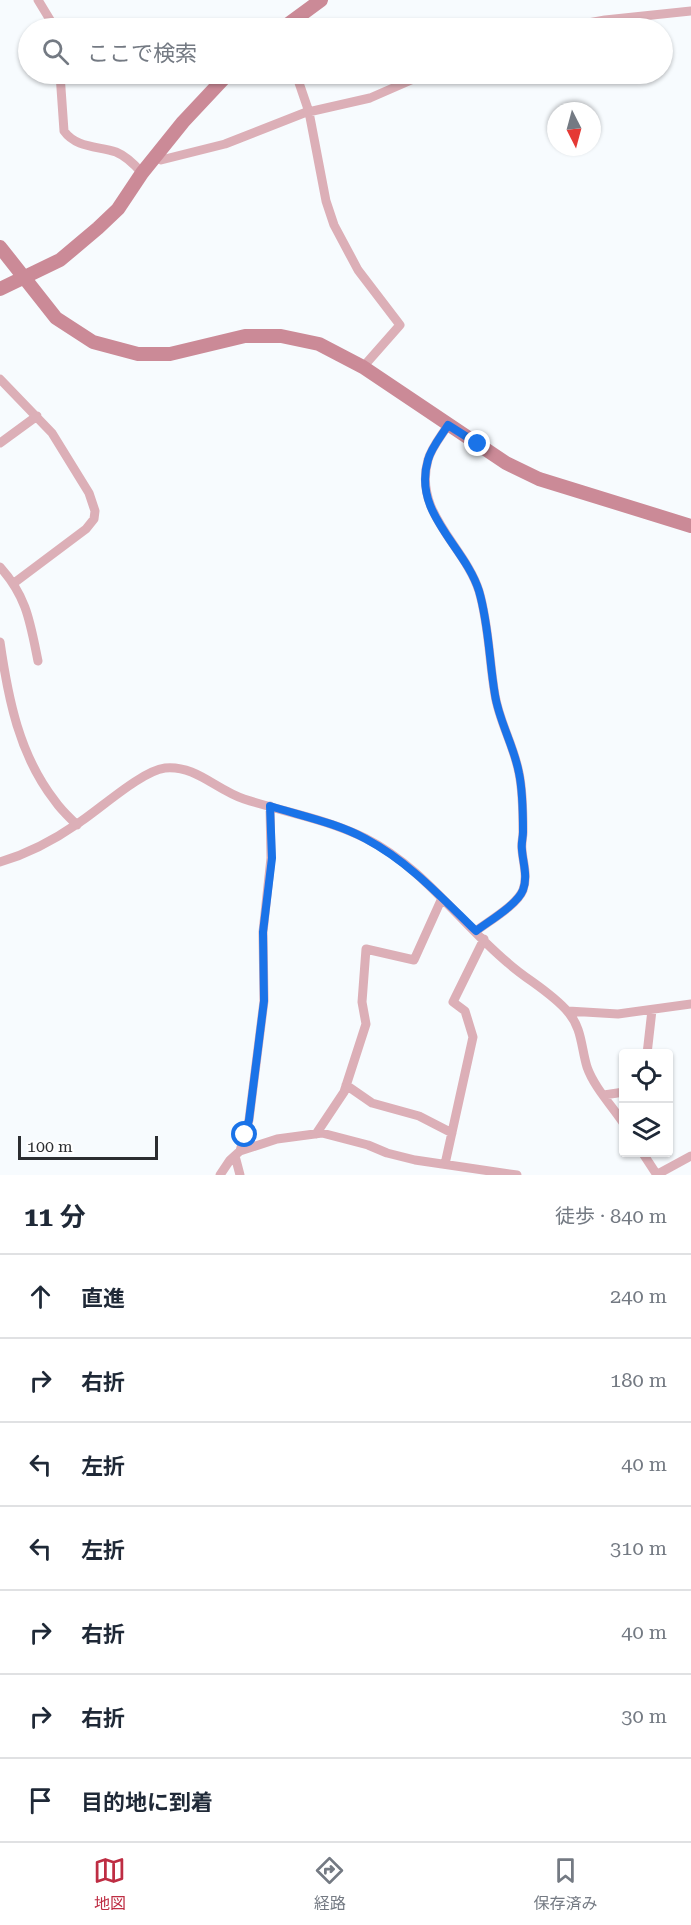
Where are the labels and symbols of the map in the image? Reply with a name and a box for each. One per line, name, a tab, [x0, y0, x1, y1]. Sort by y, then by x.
north arrow	[547, 102, 601, 156]
route end	[464, 430, 490, 456]
route start	[231, 1121, 257, 1147]
scale bar	[18, 1133, 158, 1160]

